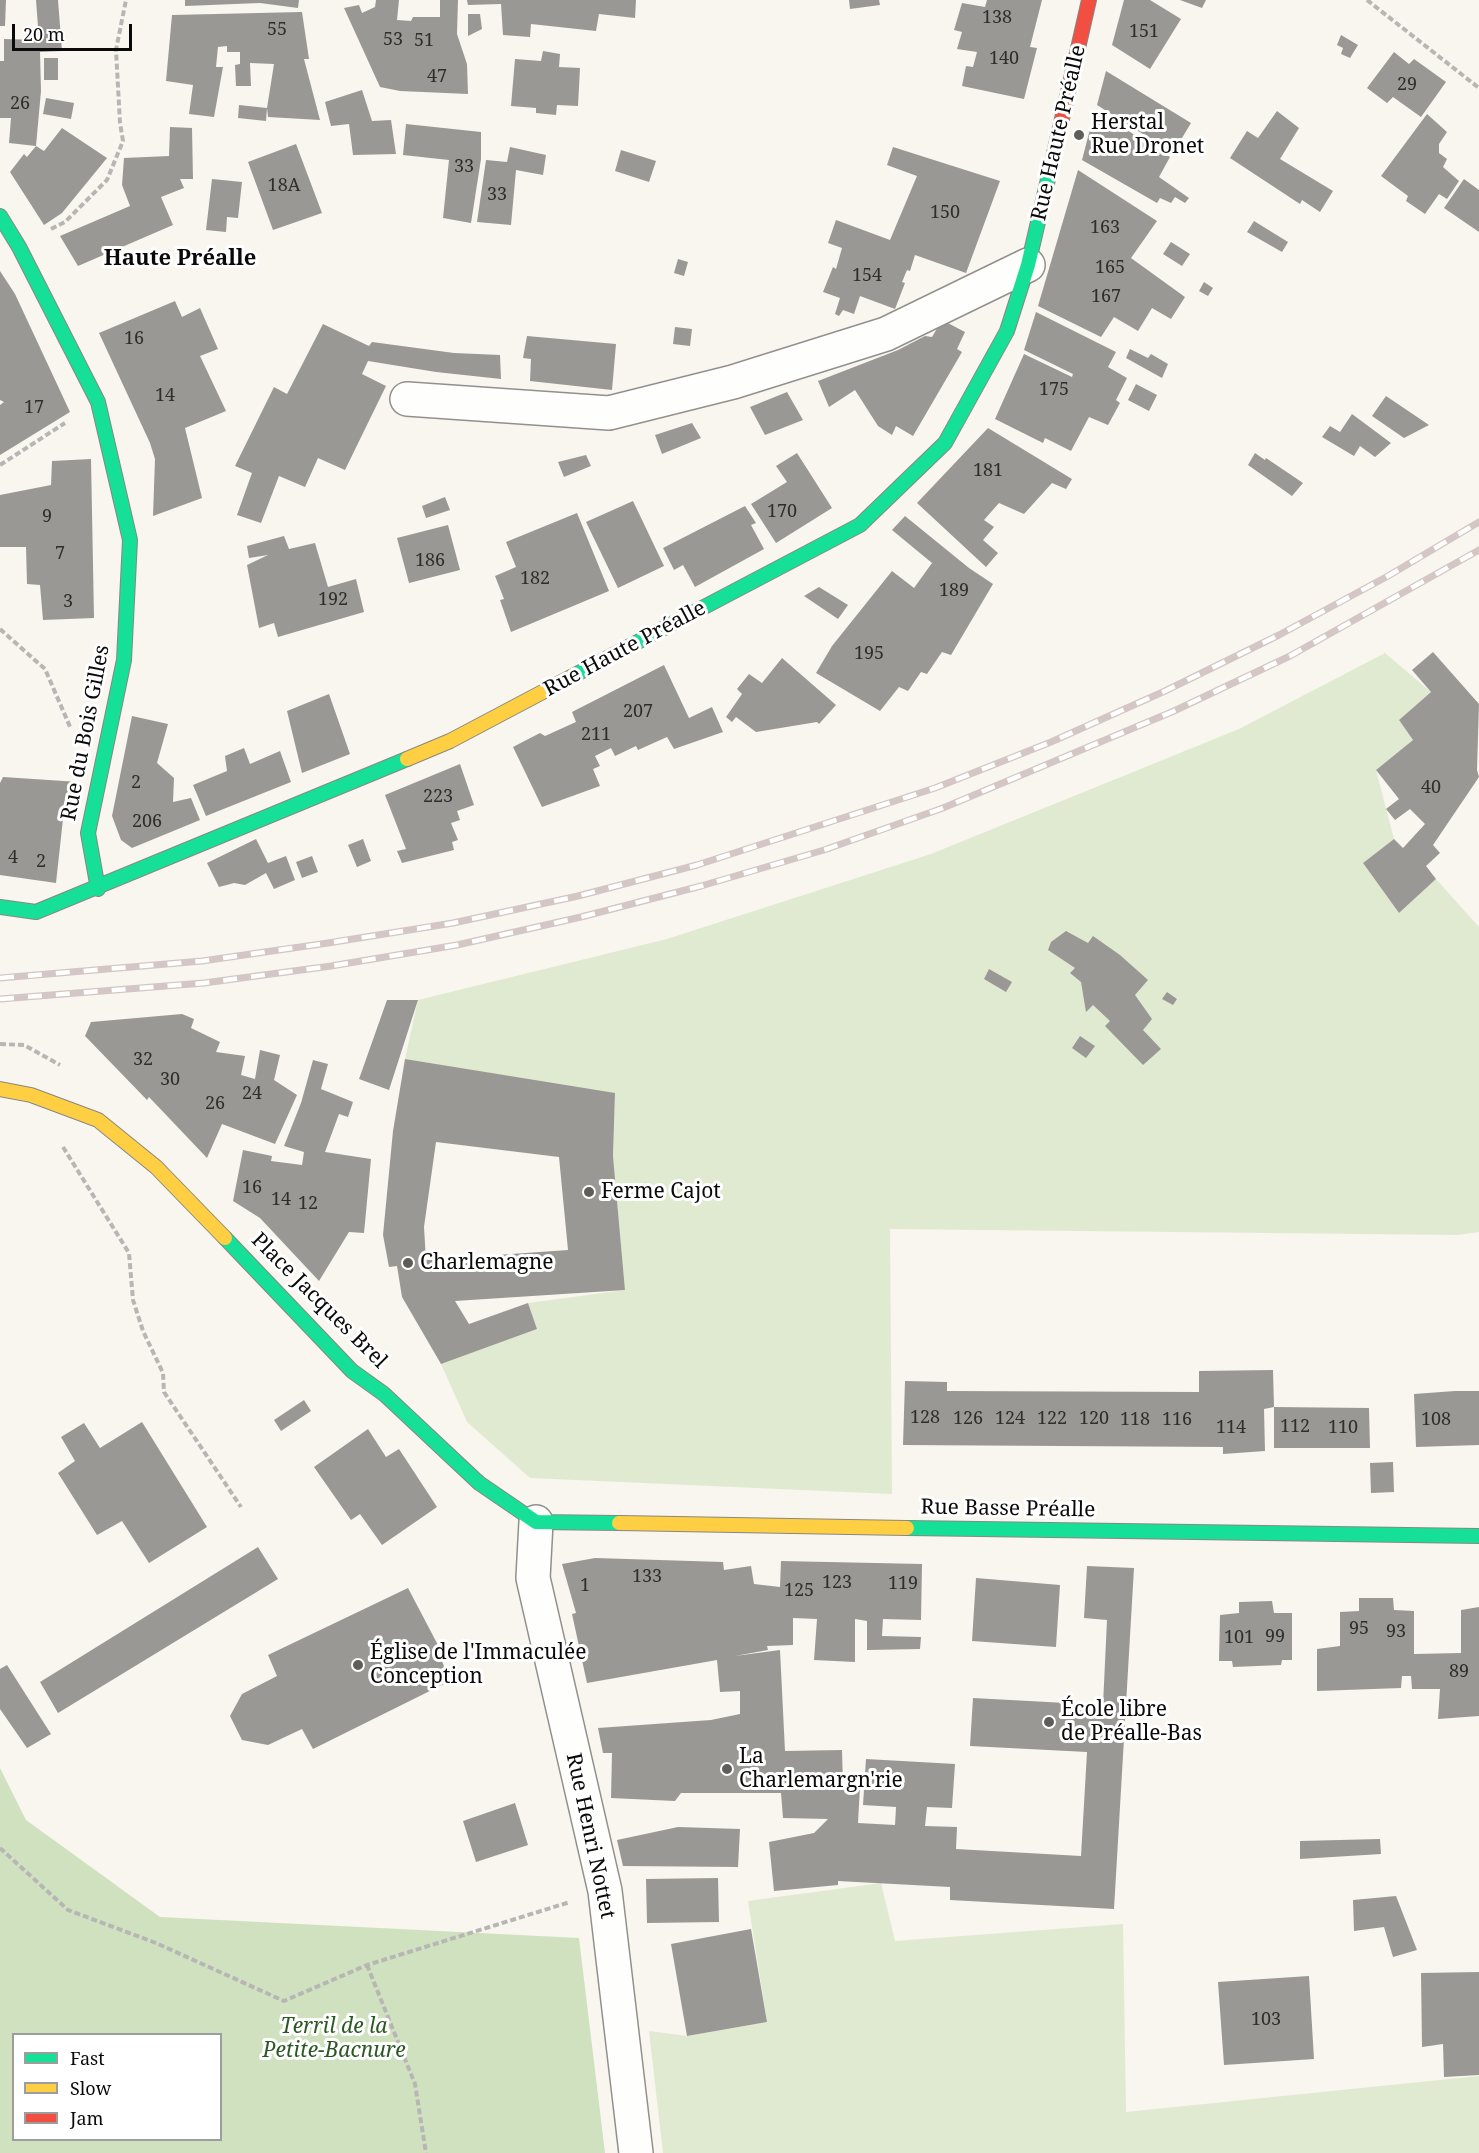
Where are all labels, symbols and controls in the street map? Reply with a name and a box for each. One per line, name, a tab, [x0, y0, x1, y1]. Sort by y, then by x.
house number: 138	[982, 7, 1012, 29]
scale bar	[15, 12, 135, 50]
house number: 55	[267, 19, 287, 41]
house number: 151	[1129, 21, 1159, 43]
text: 20 m	[23, 22, 65, 46]
house number: 53	[383, 29, 403, 51]
house number: 51	[414, 30, 434, 52]
street label: Rue Haute Préalle	[1027, 43, 1091, 223]
house number: 140	[989, 48, 1019, 70]
house number: 47	[427, 66, 447, 88]
house number: 29	[1397, 74, 1417, 96]
house number: 26	[10, 93, 30, 115]
place label: Herstal Rue Dronet	[1091, 110, 1204, 160]
marker: Herstal Rue Dronet	[1072, 128, 1086, 142]
house number: 33	[454, 156, 474, 178]
house number: 18A	[268, 175, 300, 197]
house number: 33	[487, 184, 507, 206]
house number: 150	[930, 202, 960, 224]
house number: 163	[1090, 217, 1120, 239]
district label: Haute Préalle	[104, 246, 256, 272]
house number: 165	[1095, 257, 1125, 279]
house number: 154	[852, 265, 882, 287]
house number: 167	[1091, 286, 1121, 308]
house number: 16	[124, 328, 144, 350]
house number: 175	[1039, 379, 1069, 401]
house number: 14	[155, 385, 175, 407]
house number: 17	[24, 397, 44, 419]
house number: 181	[973, 460, 1003, 482]
house number: 170	[767, 501, 797, 523]
house number: 9	[42, 506, 52, 528]
house number: 7	[55, 543, 65, 565]
house number: 186	[415, 550, 445, 572]
house number: 182	[520, 568, 550, 590]
house number: 189	[939, 580, 969, 602]
house number: 192	[318, 589, 348, 611]
house number: 3	[63, 591, 73, 613]
street label: Rue Haute Préalle	[540, 596, 710, 702]
street label: Rue du Bois Gilles	[57, 643, 115, 823]
house number: 195	[854, 643, 884, 665]
house number: 207	[623, 701, 653, 723]
house number: 211	[581, 724, 611, 746]
house number: 2	[131, 772, 141, 794]
house number: 40	[1421, 777, 1441, 799]
house number: 223	[423, 786, 453, 808]
house number: 206	[132, 811, 162, 833]
house number: 4	[8, 847, 18, 869]
house number: 2	[36, 851, 46, 873]
house number: 32	[133, 1049, 153, 1071]
house number: 30	[160, 1069, 180, 1091]
house number: 24	[242, 1083, 262, 1105]
house number: 26	[205, 1093, 225, 1115]
house number: 16	[242, 1177, 262, 1199]
place label: Ferme Cajot	[601, 1179, 721, 1205]
marker: Ferme Cajot	[582, 1185, 596, 1199]
house number: 14	[271, 1189, 291, 1211]
house number: 12	[298, 1193, 318, 1215]
street label: Place Jacques Brel	[246, 1228, 392, 1374]
place label: Charlemagne	[420, 1250, 553, 1276]
marker: Charlemagne	[401, 1256, 415, 1270]
house number: 128	[910, 1407, 940, 1429]
house number: 126	[953, 1408, 983, 1430]
house number: 124	[995, 1408, 1025, 1430]
house number: 122	[1037, 1408, 1067, 1430]
house number: 120	[1079, 1408, 1109, 1430]
house number: 118	[1120, 1409, 1150, 1431]
house number: 116	[1162, 1409, 1192, 1431]
house number: 108	[1421, 1409, 1451, 1431]
house number: 112	[1280, 1416, 1310, 1438]
house number: 114	[1216, 1417, 1246, 1439]
house number: 110	[1328, 1417, 1358, 1439]
street label: Rue Basse Préalle	[920, 1495, 1096, 1523]
house number: 133	[632, 1566, 662, 1588]
house number: 123	[822, 1572, 852, 1594]
house number: 119	[888, 1573, 918, 1595]
house number: 1	[580, 1575, 590, 1597]
house number: 125	[784, 1580, 814, 1602]
house number: 95	[1349, 1618, 1369, 1640]
house number: 93	[1386, 1621, 1406, 1643]
house number: 99	[1265, 1626, 1285, 1648]
house number: 101	[1224, 1627, 1254, 1649]
place label: Église de l'Immaculée Conception	[370, 1640, 586, 1690]
marker: Église de l'Immaculée Conception	[351, 1658, 365, 1672]
house number: 89	[1449, 1661, 1469, 1683]
place label: École libre de Préalle-Bas	[1061, 1697, 1202, 1747]
marker: École libre de Préalle-Bas	[1042, 1715, 1056, 1729]
place label: La Charlemargn'rie	[739, 1744, 903, 1794]
street label: Rue Henri Nottet	[560, 1751, 620, 1921]
marker: La Charlemargn'rie	[720, 1762, 734, 1776]
house number: 103	[1251, 2009, 1281, 2031]
park label: Terril de la Petite-Bacnure	[262, 2014, 406, 2064]
legend	[12, 2033, 222, 2141]
text: Fast	[70, 2046, 105, 2070]
text: Slow	[70, 2076, 111, 2100]
text: Jam	[70, 2106, 104, 2130]

